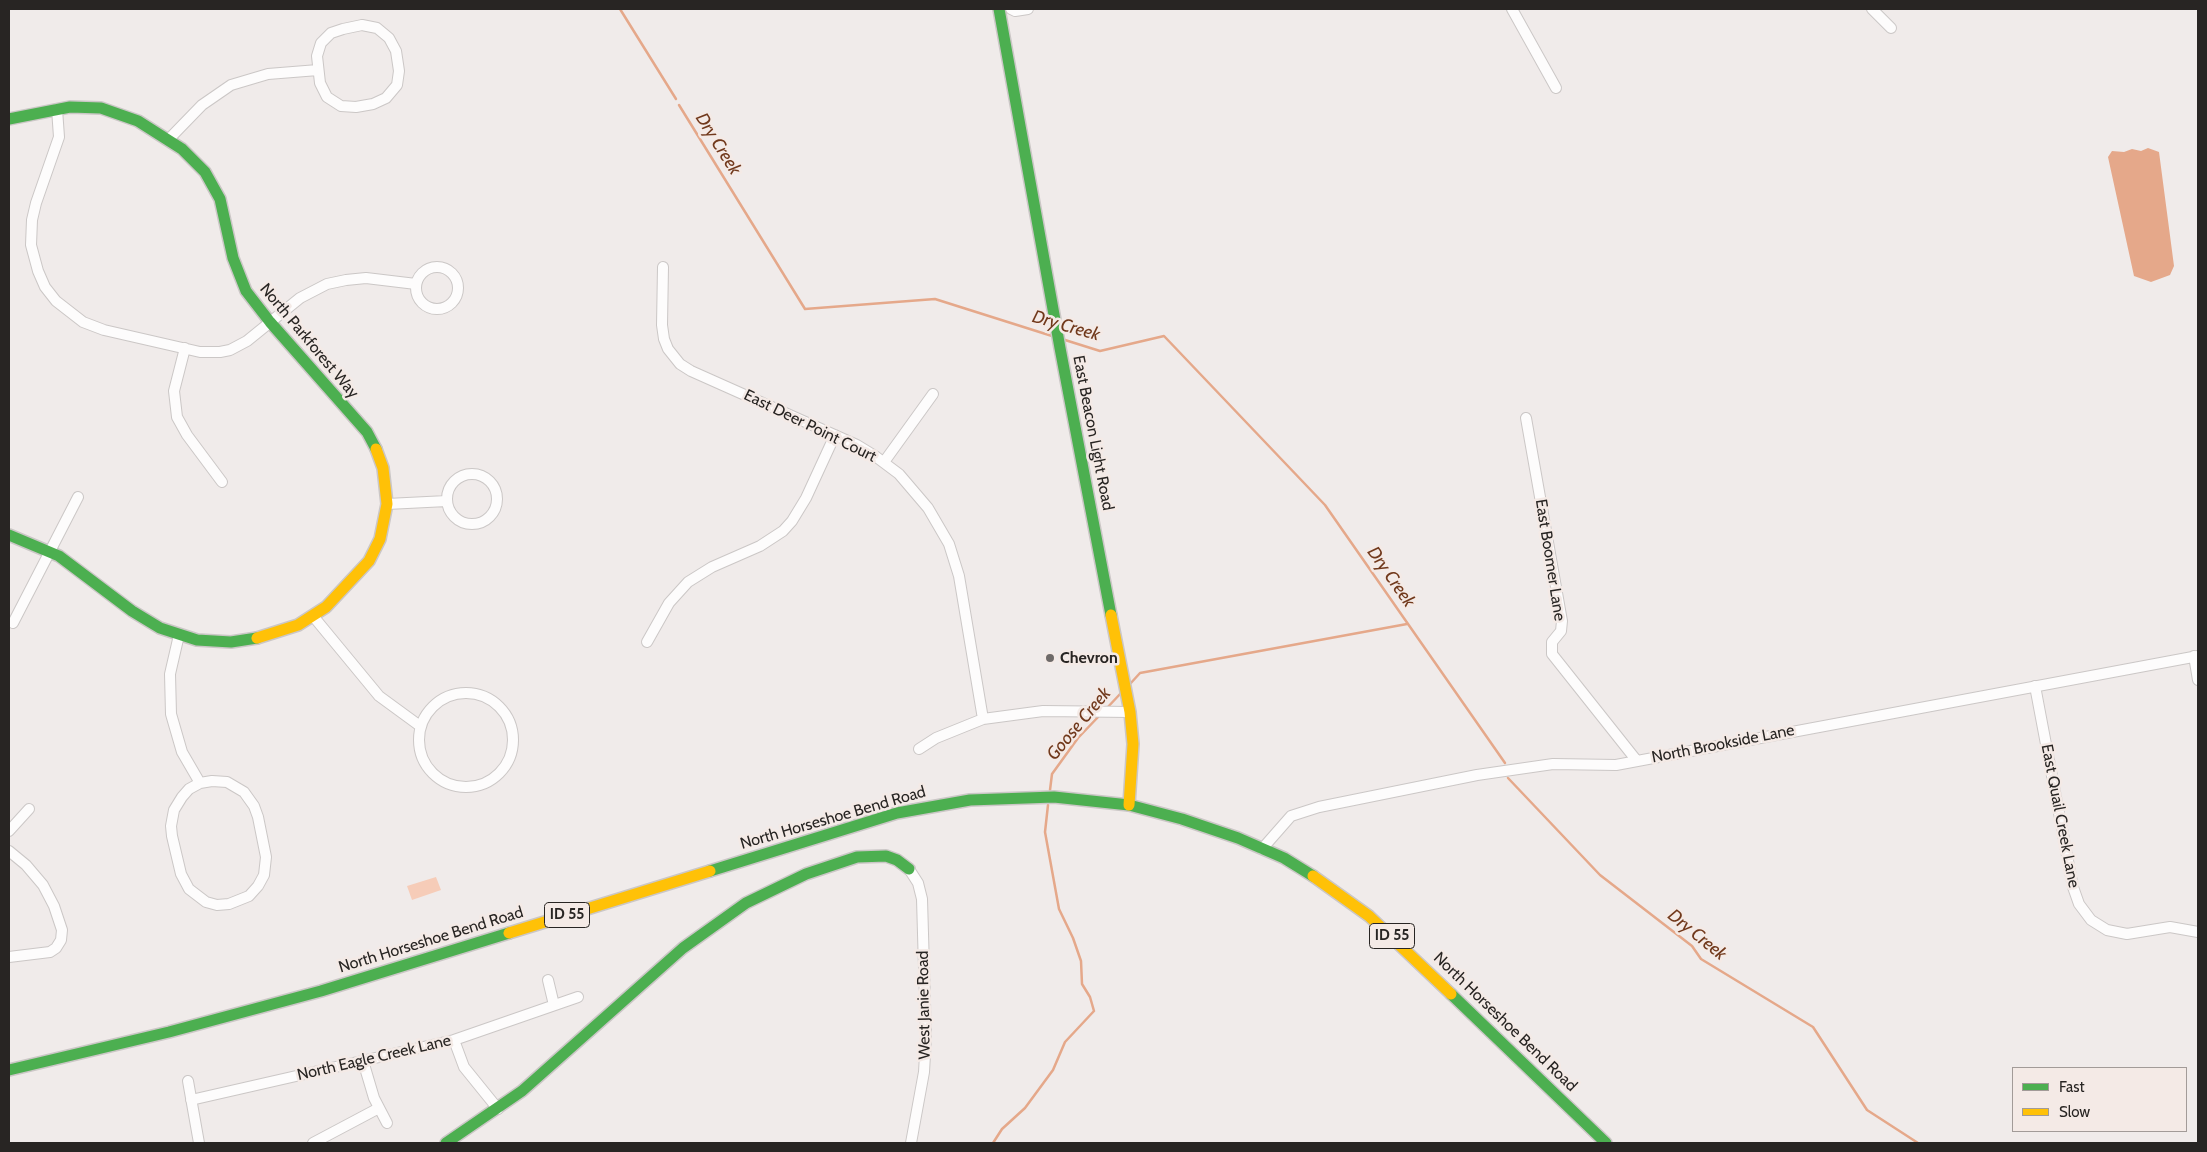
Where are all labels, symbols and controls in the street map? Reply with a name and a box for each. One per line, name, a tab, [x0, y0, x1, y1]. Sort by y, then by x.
water label: Dry Creek	[691, 109, 745, 179]
street label: North Parkforest Way	[255, 280, 363, 402]
water label: Dry Creek	[1030, 306, 1102, 346]
street label: East Beacon Light Road	[1069, 354, 1117, 512]
street label: East Deer Point Court	[741, 386, 879, 466]
street label: East Boomer Lane	[1531, 498, 1569, 622]
water label: Dry Creek	[1362, 542, 1420, 612]
place label: Chevron	[1060, 648, 1118, 668]
marker: Chevron	[1044, 652, 1056, 664]
water label: Goose Creek	[1042, 683, 1116, 765]
street label: North Brookside Lane	[1650, 721, 1796, 767]
street label: East Quail Creek Lane	[2037, 743, 2083, 889]
street label: North Horseshoe Bend Road	[738, 782, 928, 854]
road number: ID 55	[544, 902, 590, 928]
street label: North Horseshoe Bend Road	[336, 903, 526, 977]
water label: Dry Creek	[1663, 905, 1731, 965]
road number: ID 55	[1370, 924, 1414, 948]
street label: North Horseshoe Bend Road	[1429, 948, 1581, 1096]
street label: West Janie Road	[913, 950, 935, 1060]
street label: North Eagle Creek Lane	[295, 1031, 453, 1085]
legend	[2012, 1067, 2187, 1132]
text: Fast	[2059, 1078, 2084, 1096]
text: Slow	[2059, 1103, 2090, 1121]

